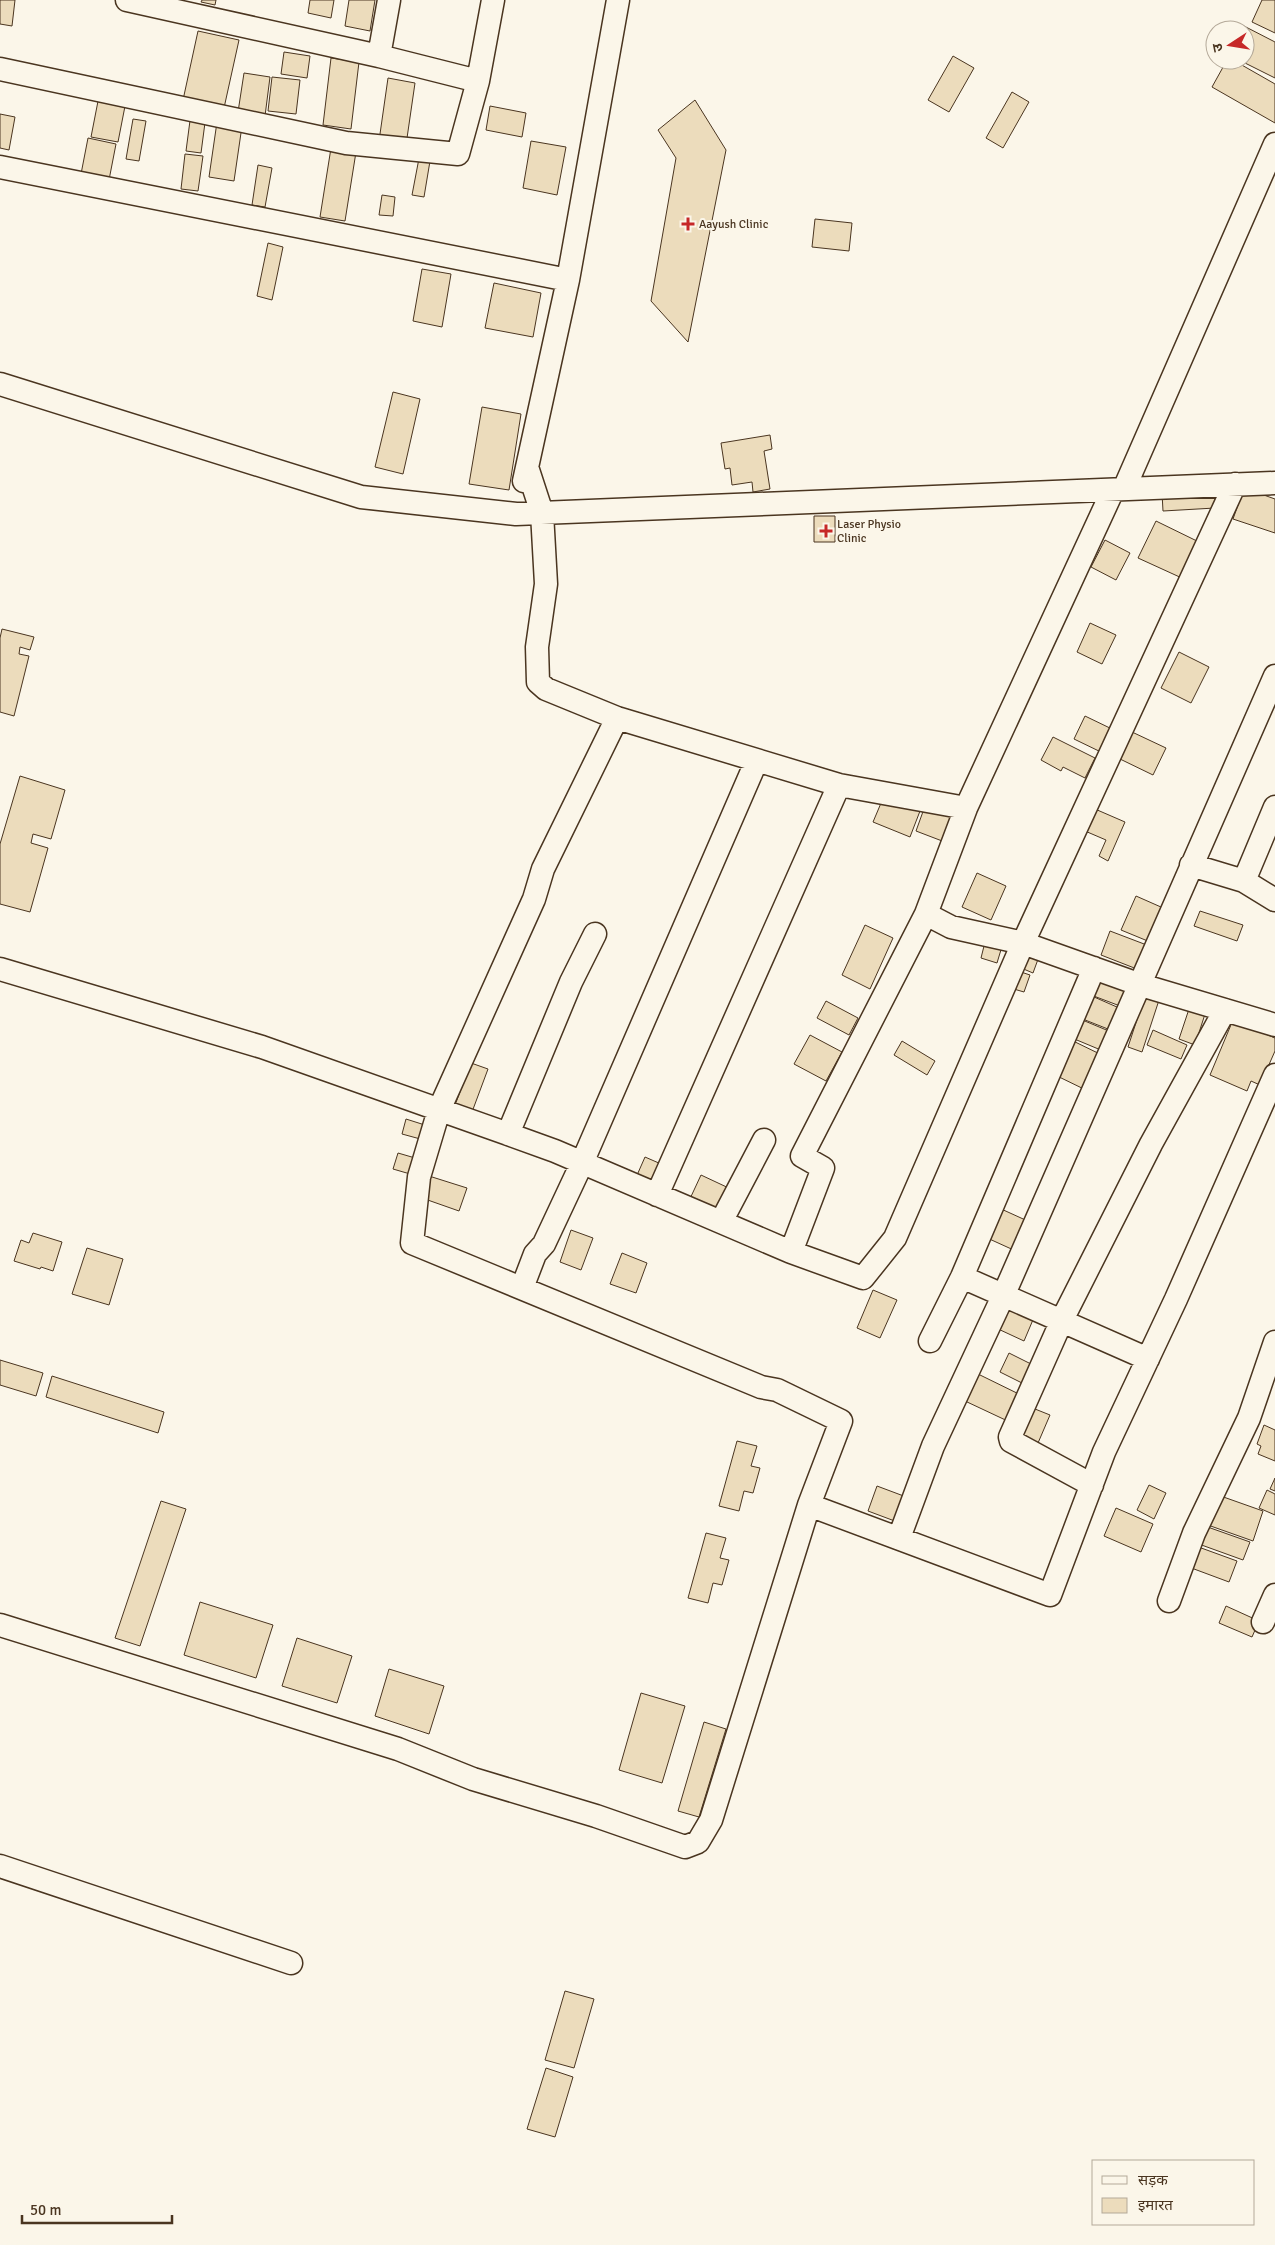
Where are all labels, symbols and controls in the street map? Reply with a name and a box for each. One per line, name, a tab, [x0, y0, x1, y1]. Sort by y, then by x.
north arrow	[1205, 20, 1255, 70]
text: उ	[1208, 41, 1227, 53]
marker: Aayush Clinic	[681, 217, 695, 231]
place label: Aayush Clinic	[699, 217, 769, 232]
place label: Laser Physio Clinic	[837, 517, 901, 546]
marker: Laser Physio Clinic	[819, 524, 833, 538]
legend	[1092, 2160, 1255, 2225]
text: सड़क	[1138, 2171, 1168, 2189]
scale bar	[22, 2192, 172, 2224]
text: इमारत	[1138, 2196, 1173, 2214]
text: 50 m	[30, 2201, 61, 2219]

